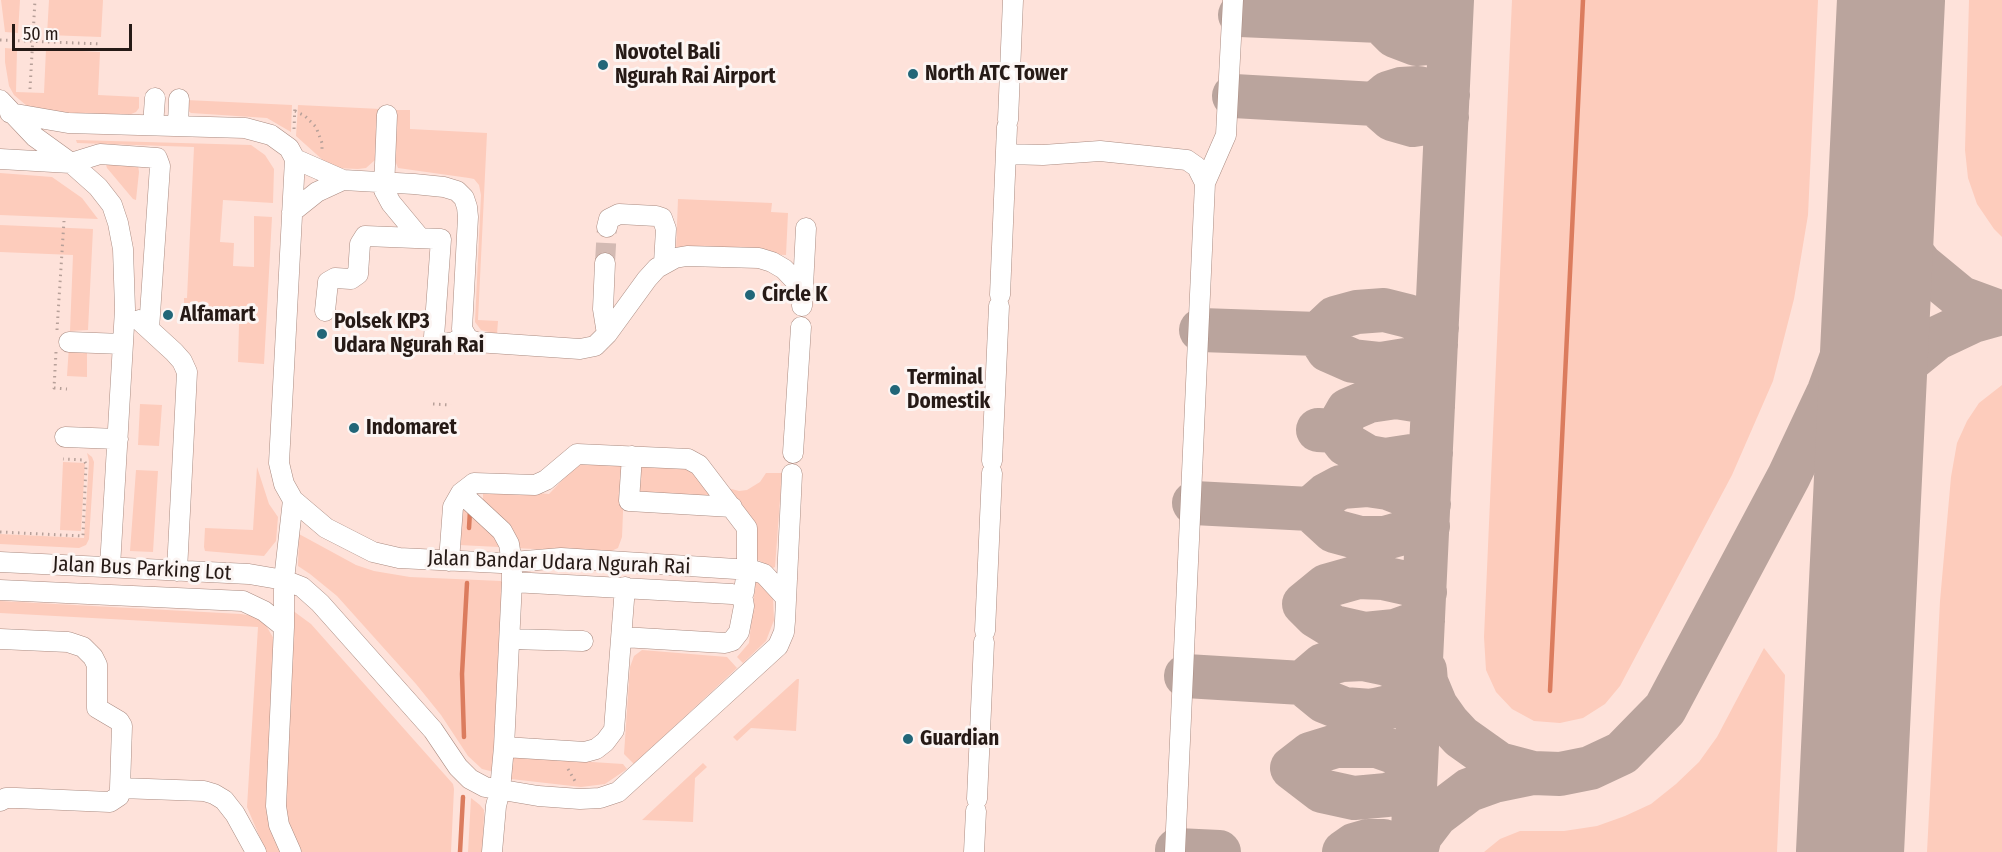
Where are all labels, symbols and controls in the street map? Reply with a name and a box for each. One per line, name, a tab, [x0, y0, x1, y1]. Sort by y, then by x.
scale bar	[15, 12, 135, 50]
text: 50 m	[23, 23, 59, 45]
place label: Novotel Bali Ngurah Rai Airport	[615, 40, 776, 90]
marker: Novotel Bali Ngurah Rai Airport	[596, 58, 610, 72]
place label: North ATC Tower	[925, 61, 1068, 87]
marker: North ATC Tower	[906, 67, 920, 81]
place label: Circle K	[762, 282, 828, 308]
marker: Circle K	[743, 288, 757, 302]
place label: Alfamart	[180, 302, 256, 328]
marker: Alfamart	[161, 308, 175, 322]
place label: Polsek KP3 Udara Ngurah Rai	[334, 309, 484, 359]
marker: Polsek KP3 Udara Ngurah Rai	[315, 327, 329, 341]
place label: Terminal Domestik	[907, 365, 990, 415]
marker: Terminal Domestik	[888, 383, 902, 397]
place label: Indomaret	[366, 415, 457, 441]
marker: Indomaret	[347, 421, 361, 435]
street label: Jalan Bandar Udara Ngurah Rai	[427, 546, 691, 580]
street label: Jalan Bus Parking Lot	[52, 552, 232, 586]
place label: Guardian	[920, 726, 999, 752]
marker: Guardian	[901, 732, 915, 746]

